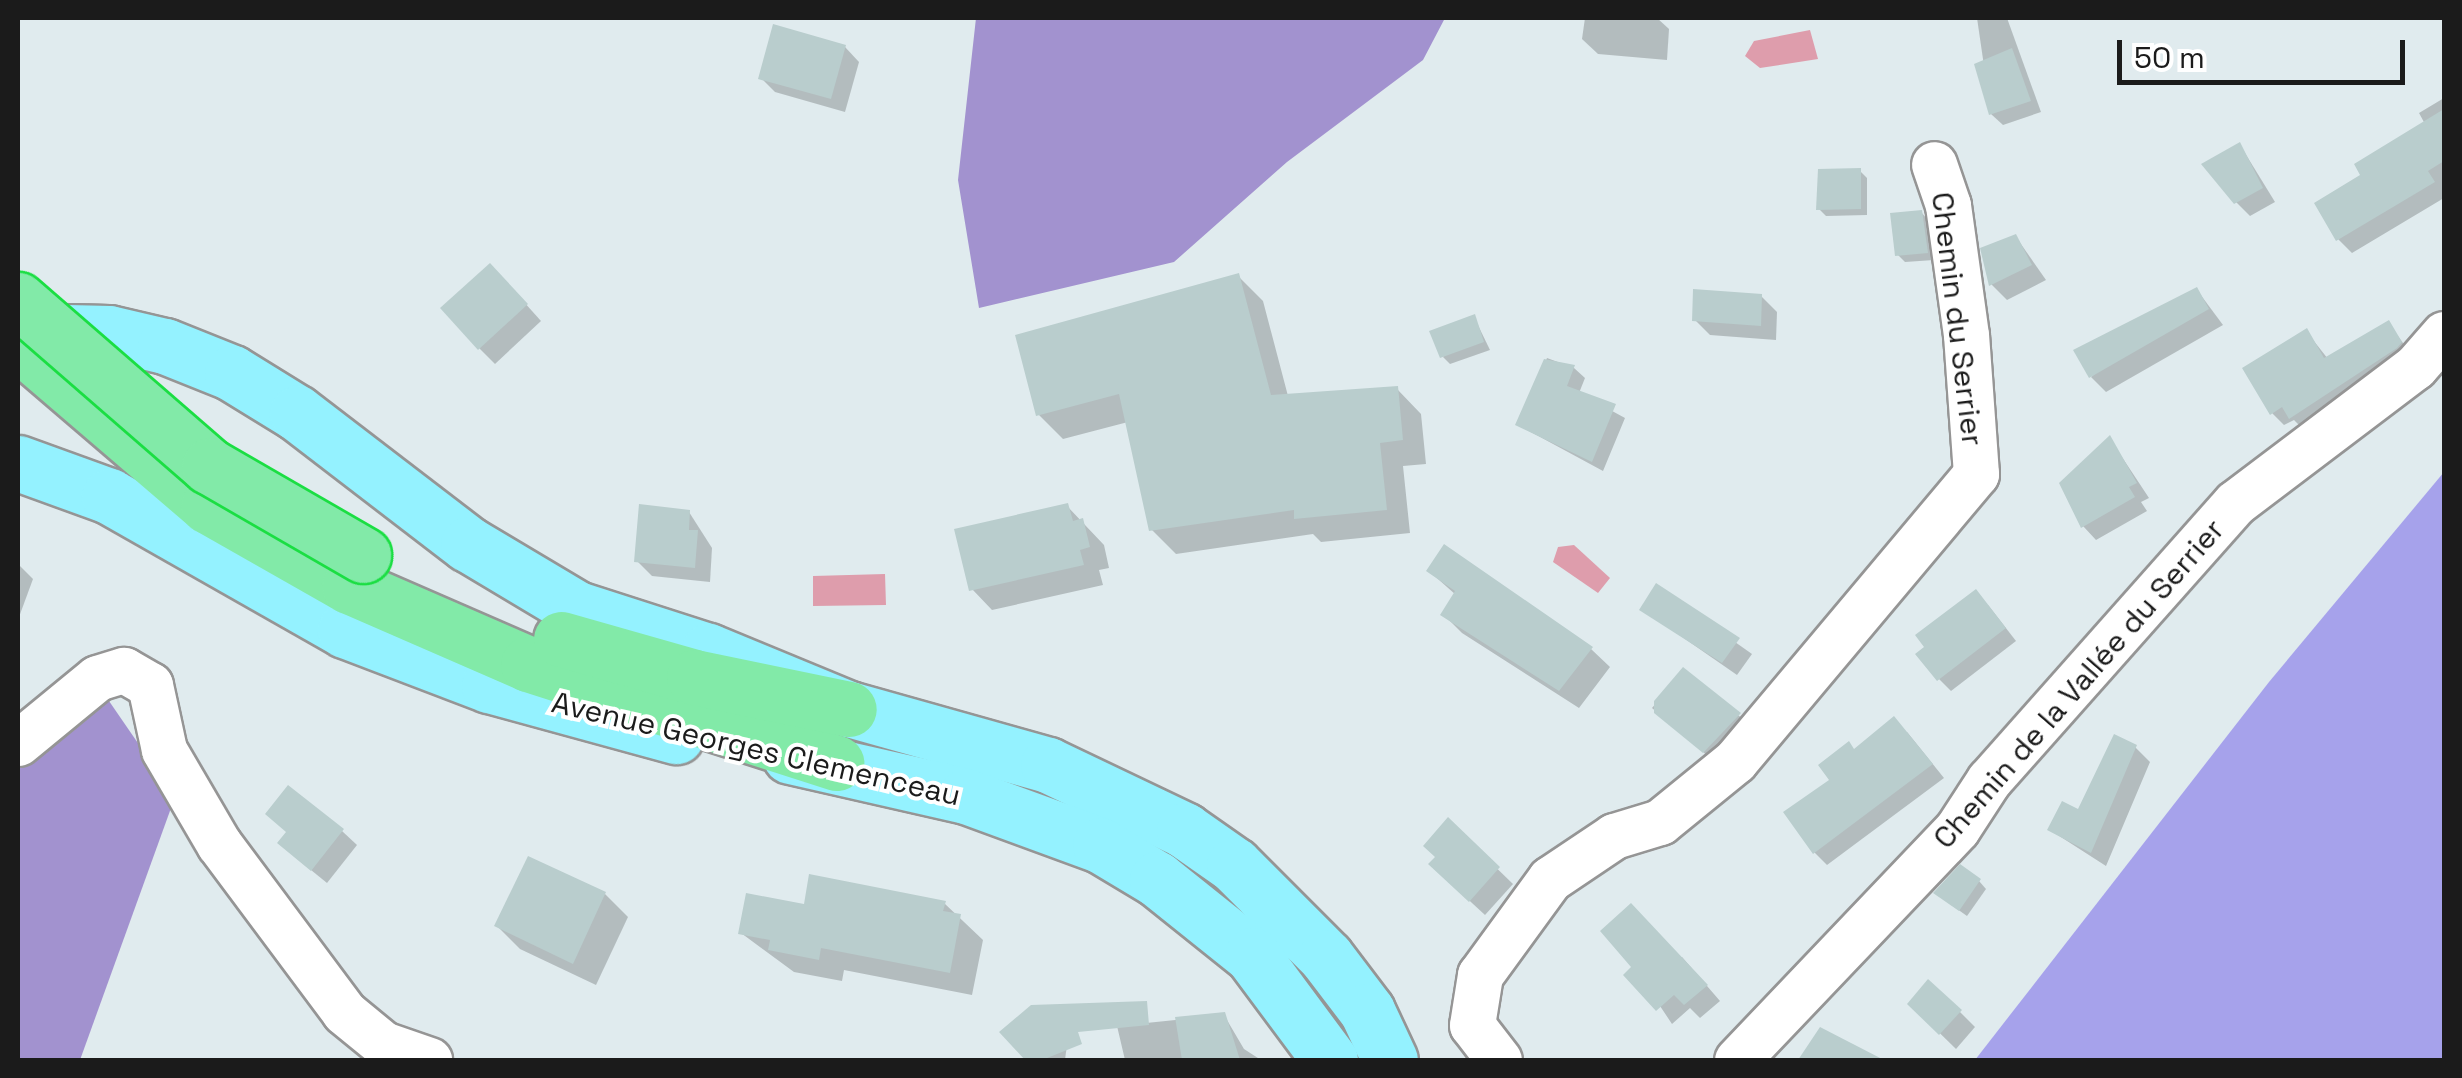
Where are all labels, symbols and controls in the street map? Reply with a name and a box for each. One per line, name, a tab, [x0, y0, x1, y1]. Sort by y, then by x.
scale bar	[2122, 20, 2410, 82]
text: 50 m	[2134, 38, 2205, 77]
street label: Chemin du Serrier	[1924, 190, 1990, 448]
street label: Chemin de la Vallée du Serrier	[1926, 512, 2232, 856]
street label: Avenue Georges Clemenceau	[548, 684, 964, 814]

